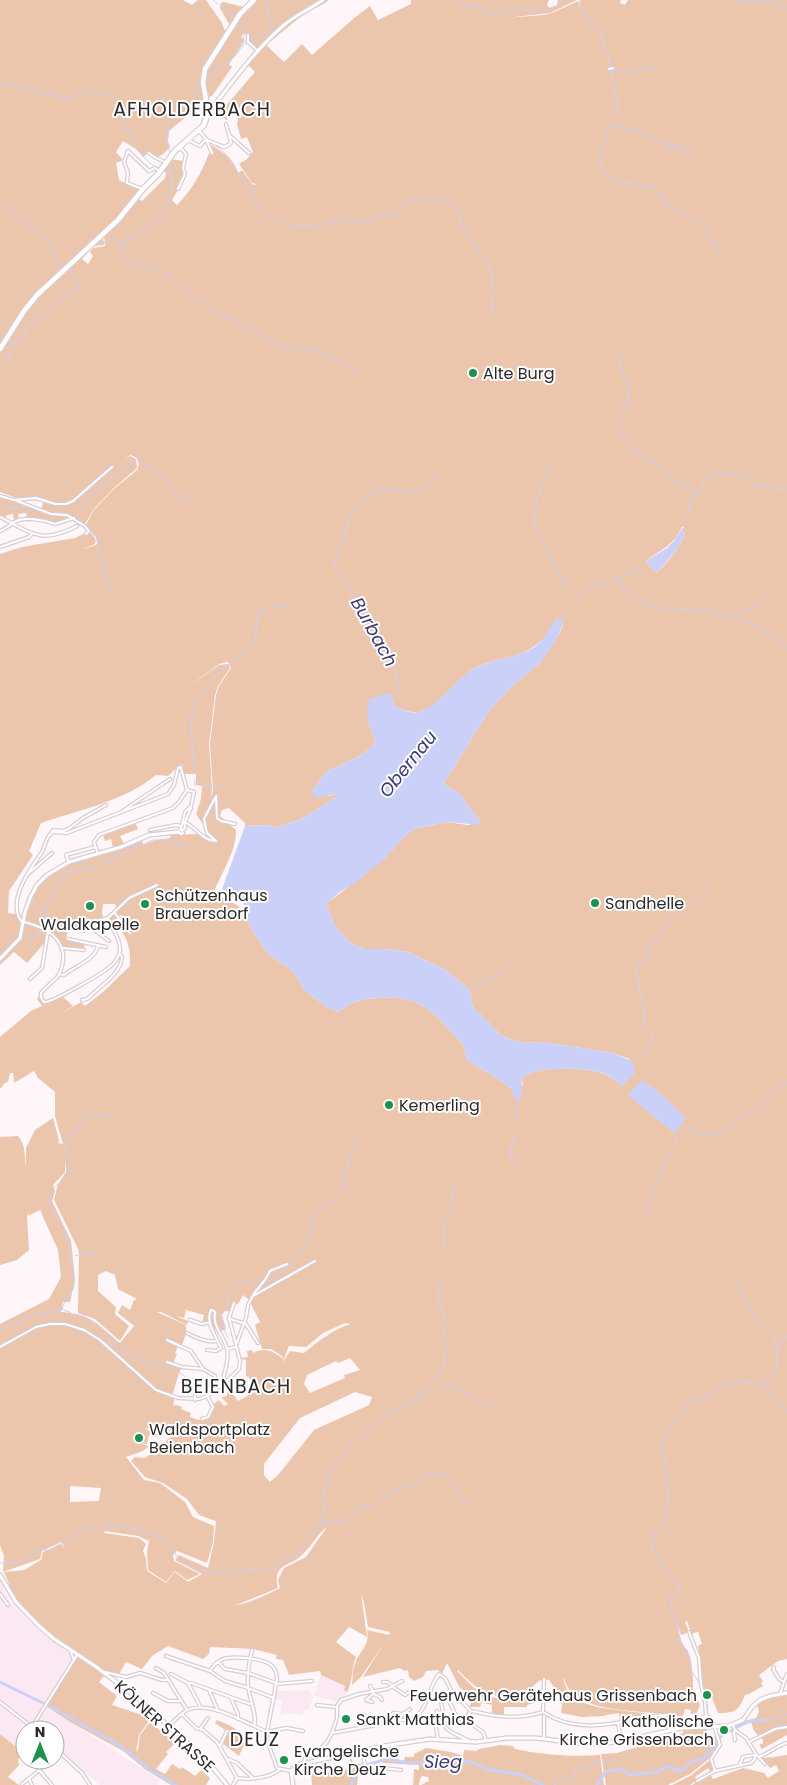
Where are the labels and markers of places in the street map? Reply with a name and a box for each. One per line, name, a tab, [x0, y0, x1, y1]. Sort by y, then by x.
place label: Alte Burg	[483, 362, 555, 385]
marker: Alte Burg	[467, 367, 479, 379]
place label: Schützenhaus Brauersdorf	[155, 884, 268, 925]
place label: Sandhelle	[605, 892, 684, 915]
marker: Sandhelle	[589, 897, 601, 909]
marker: Schützenhaus Brauersdorf	[139, 898, 151, 910]
marker: Waldkapelle	[84, 900, 96, 912]
place label: Waldkapelle	[41, 913, 139, 936]
place label: Kemerling	[399, 1094, 480, 1117]
marker: Kemerling	[383, 1099, 395, 1111]
place label: Waldsportplatz Beienbach	[149, 1418, 270, 1459]
marker: Waldsportplatz Beienbach	[133, 1432, 145, 1444]
place label: Feuerwehr Gerätehaus Grissenbach	[410, 1684, 697, 1707]
marker: Feuerwehr Gerätehaus Grissenbach	[701, 1689, 713, 1701]
place label: Sankt Matthias	[356, 1708, 474, 1731]
place label: Katholische Kirche Grissenbach	[560, 1710, 714, 1751]
marker: Sankt Matthias	[340, 1713, 352, 1725]
marker: Katholische Kirche Grissenbach	[718, 1724, 730, 1736]
place label: Evangelische Kirche Deuz	[294, 1740, 399, 1781]
marker: Evangelische Kirche Deuz	[278, 1754, 290, 1766]

